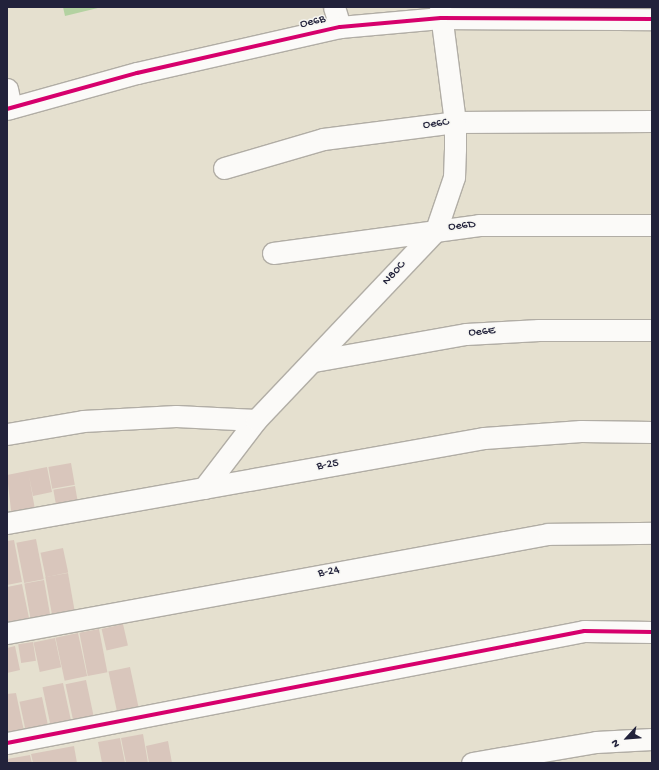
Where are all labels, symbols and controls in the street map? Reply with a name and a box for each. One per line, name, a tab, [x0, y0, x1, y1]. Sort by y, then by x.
street label: Oe6B	[299, 13, 327, 33]
street label: Oe6C	[422, 116, 450, 134]
street label: Oe6D	[448, 218, 476, 236]
street label: N80C	[380, 259, 410, 289]
street label: Oe6E	[468, 325, 496, 341]
street label: B-25	[316, 457, 340, 475]
street label: B-24	[317, 564, 341, 582]
north arrow	[607, 718, 647, 758]
text: N	[609, 737, 623, 749]

